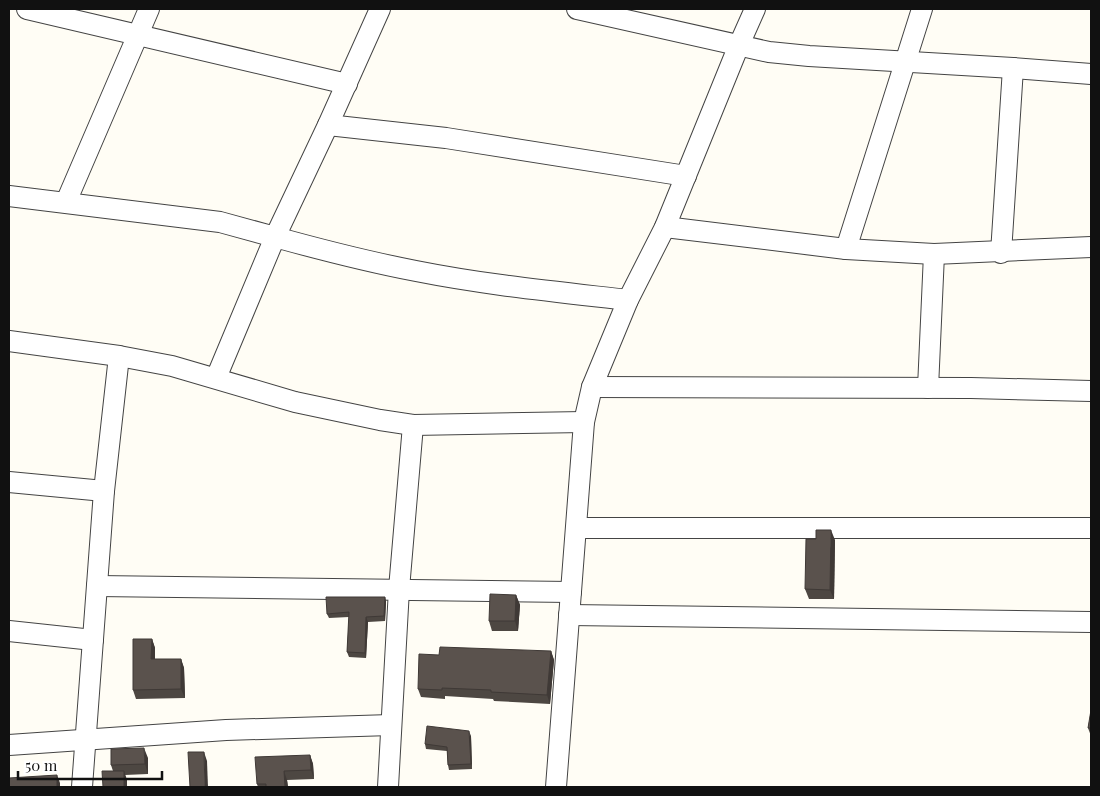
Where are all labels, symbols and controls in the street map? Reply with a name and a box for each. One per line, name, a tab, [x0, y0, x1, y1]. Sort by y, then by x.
scale bar	[18, 748, 161, 780]
text: 50 m	[25, 755, 58, 775]

